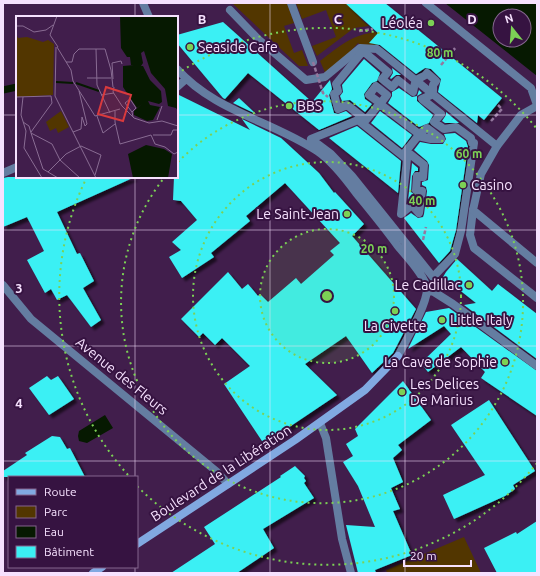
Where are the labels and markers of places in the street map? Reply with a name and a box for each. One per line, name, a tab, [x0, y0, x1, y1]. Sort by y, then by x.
place label: Léoléa	[381, 15, 423, 31]
marker: Léoléa	[426, 18, 436, 28]
place label: Seaside Cafe	[198, 39, 278, 55]
marker: Seaside Cafe	[185, 42, 195, 52]
place label: BBS	[297, 98, 322, 114]
marker: BBS	[284, 101, 294, 111]
place label: Casino	[471, 177, 512, 193]
marker: Casino	[458, 180, 468, 190]
place label: Le Saint-Jean	[256, 206, 339, 222]
marker: Le Saint-Jean	[342, 209, 352, 219]
place label: Le Cadillac	[394, 277, 461, 293]
marker: Le Cadillac	[464, 280, 474, 290]
centre of rings	[320, 289, 334, 303]
marker: La Civette	[390, 306, 400, 316]
place label: Little Italy	[450, 312, 513, 328]
marker: Little Italy	[437, 315, 447, 325]
place label: La Civette	[364, 318, 426, 334]
place label: La Cave de Sophie	[384, 354, 497, 370]
marker: La Cave de Sophie	[500, 357, 510, 367]
place label: Les Delices De Marius	[410, 376, 479, 408]
marker: Les Delices De Marius	[397, 387, 407, 397]

